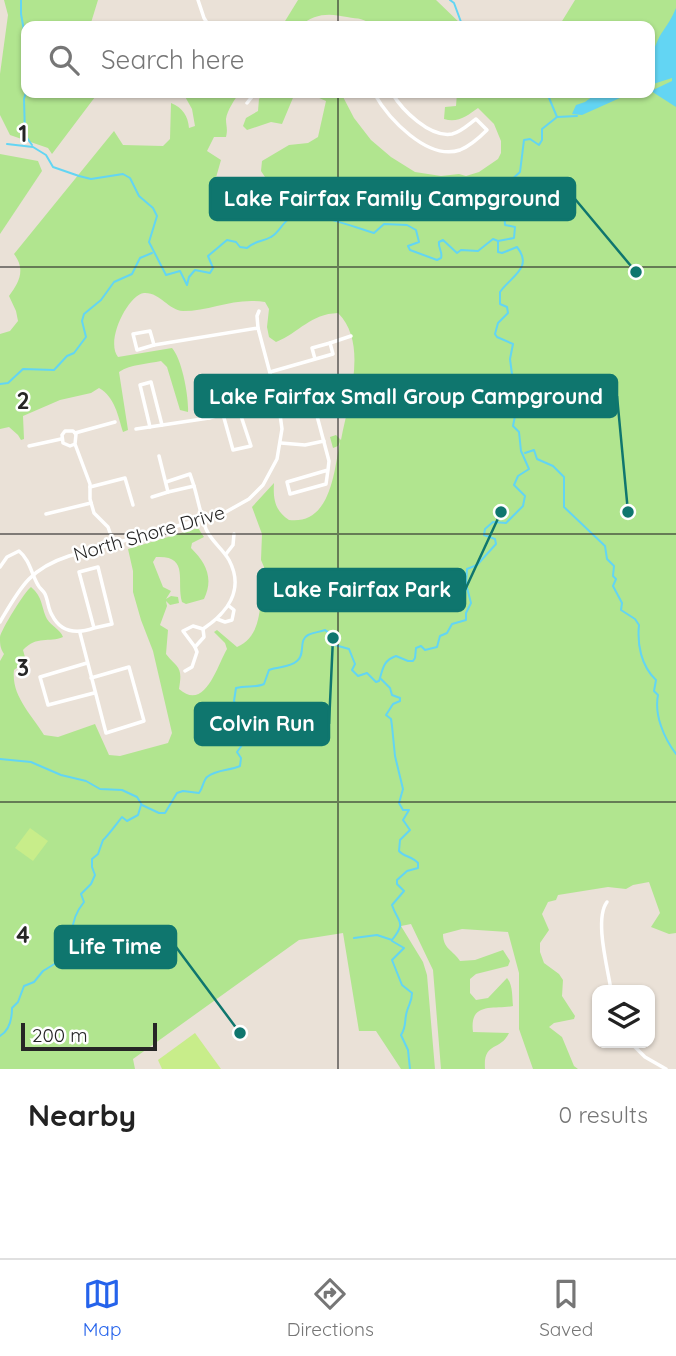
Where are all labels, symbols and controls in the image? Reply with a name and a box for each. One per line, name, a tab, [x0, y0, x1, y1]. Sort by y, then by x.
search box	[21, 21, 655, 98]
icon: search	[45, 41, 83, 79]
text: Search here	[101, 43, 245, 76]
text: 1	[19, 119, 27, 148]
callout: Lake Fairfax Family Campground	[210, 178, 575, 220]
text: Lake Fairfax Family Campground	[224, 185, 560, 211]
callout: Lake Fairfax Small Group Campground	[195, 375, 617, 417]
text: Lake Fairfax Small Group Campground	[209, 383, 603, 409]
text: 2	[16, 386, 30, 415]
street label: North Shore Drive	[70, 500, 228, 566]
callout: Lake Fairfax Park	[258, 569, 465, 611]
text: Lake Fairfax Park	[273, 576, 451, 602]
text: 3	[17, 653, 29, 682]
callout: Colvin Run	[195, 703, 329, 745]
text: Colvin Run	[209, 710, 315, 736]
text: 4	[16, 920, 30, 949]
callout: Life Time	[55, 926, 176, 968]
text: Life Time	[68, 933, 162, 959]
map controls	[592, 985, 655, 1048]
button: layers	[592, 985, 655, 1048]
scale bar	[21, 1020, 158, 1052]
text: 200 m	[32, 1023, 88, 1047]
text: Nearby	[28, 1096, 136, 1134]
text: 0 results	[559, 1100, 648, 1129]
tab: Map	[83, 1275, 121, 1341]
tab: Directions	[287, 1275, 374, 1341]
tab: Saved	[539, 1275, 593, 1341]

